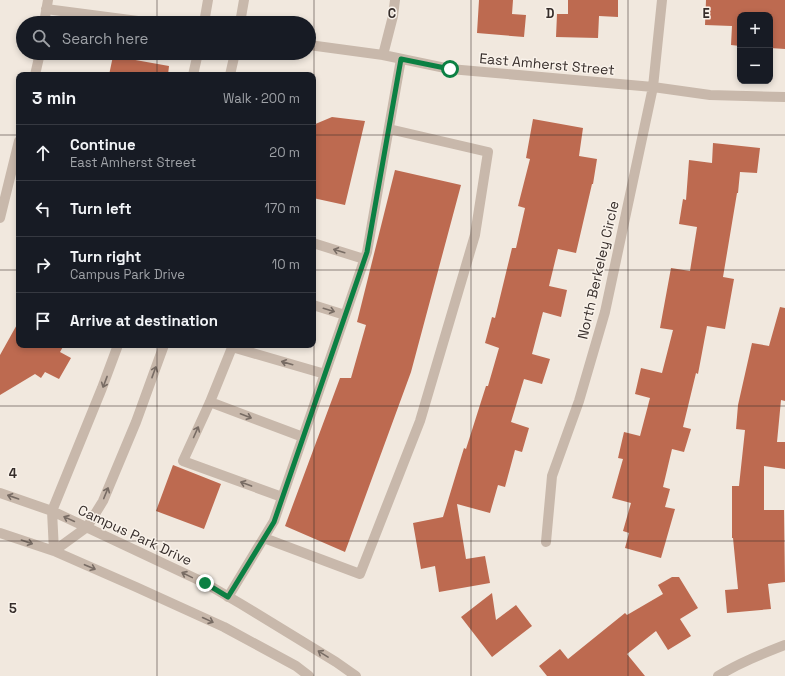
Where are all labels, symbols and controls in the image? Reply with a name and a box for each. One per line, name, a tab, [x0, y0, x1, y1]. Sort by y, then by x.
text: C	[388, 5, 396, 22]
text: D	[546, 5, 555, 22]
text: E	[702, 5, 710, 22]
map controls	[737, 12, 773, 84]
button: +	[737, 12, 773, 48]
search box	[16, 16, 316, 60]
icon: search	[30, 27, 52, 49]
text: Search here	[62, 29, 148, 48]
button: −	[737, 48, 773, 84]
street label: East Amherst Street	[479, 49, 615, 79]
route start	[441, 60, 459, 78]
text: 3 min	[32, 87, 76, 109]
text: Walk · 200 m	[223, 90, 300, 107]
text: Continue	[70, 135, 136, 154]
icon: ahead	[32, 142, 54, 164]
text: 20 m	[269, 144, 300, 161]
text: East Amherst Street	[70, 154, 196, 171]
icon: left	[32, 198, 54, 220]
text: Turn left	[70, 199, 132, 218]
street label: North Berkeley Circle	[573, 199, 623, 341]
text: 170 m	[264, 200, 300, 217]
text: Turn right	[70, 247, 141, 266]
one-way arrow	[332, 247, 345, 254]
icon: right	[32, 254, 54, 276]
text: 10 m	[272, 256, 300, 273]
text: Campus Park Drive	[70, 266, 185, 283]
one-way arrow	[322, 307, 335, 314]
icon: arrive	[32, 310, 54, 332]
text: Arrive at destination	[70, 311, 218, 330]
one-way arrow	[281, 359, 294, 366]
one-way arrow	[150, 366, 158, 378]
one-way arrow	[100, 375, 108, 387]
one-way arrow	[240, 412, 252, 420]
one-way arrow	[193, 426, 200, 438]
text: 4	[9, 465, 17, 482]
one-way arrow	[240, 479, 252, 487]
one-way arrow	[103, 487, 111, 499]
one-way arrow	[7, 493, 19, 501]
street label: Campus Park Drive	[75, 501, 195, 569]
one-way arrow	[64, 515, 76, 522]
one-way arrow	[21, 539, 33, 547]
one-way arrow	[83, 564, 95, 571]
one-way arrow	[181, 571, 193, 578]
route end	[196, 574, 214, 592]
text: 5	[9, 600, 17, 617]
one-way arrow	[202, 617, 214, 624]
one-way arrow	[317, 650, 329, 658]

